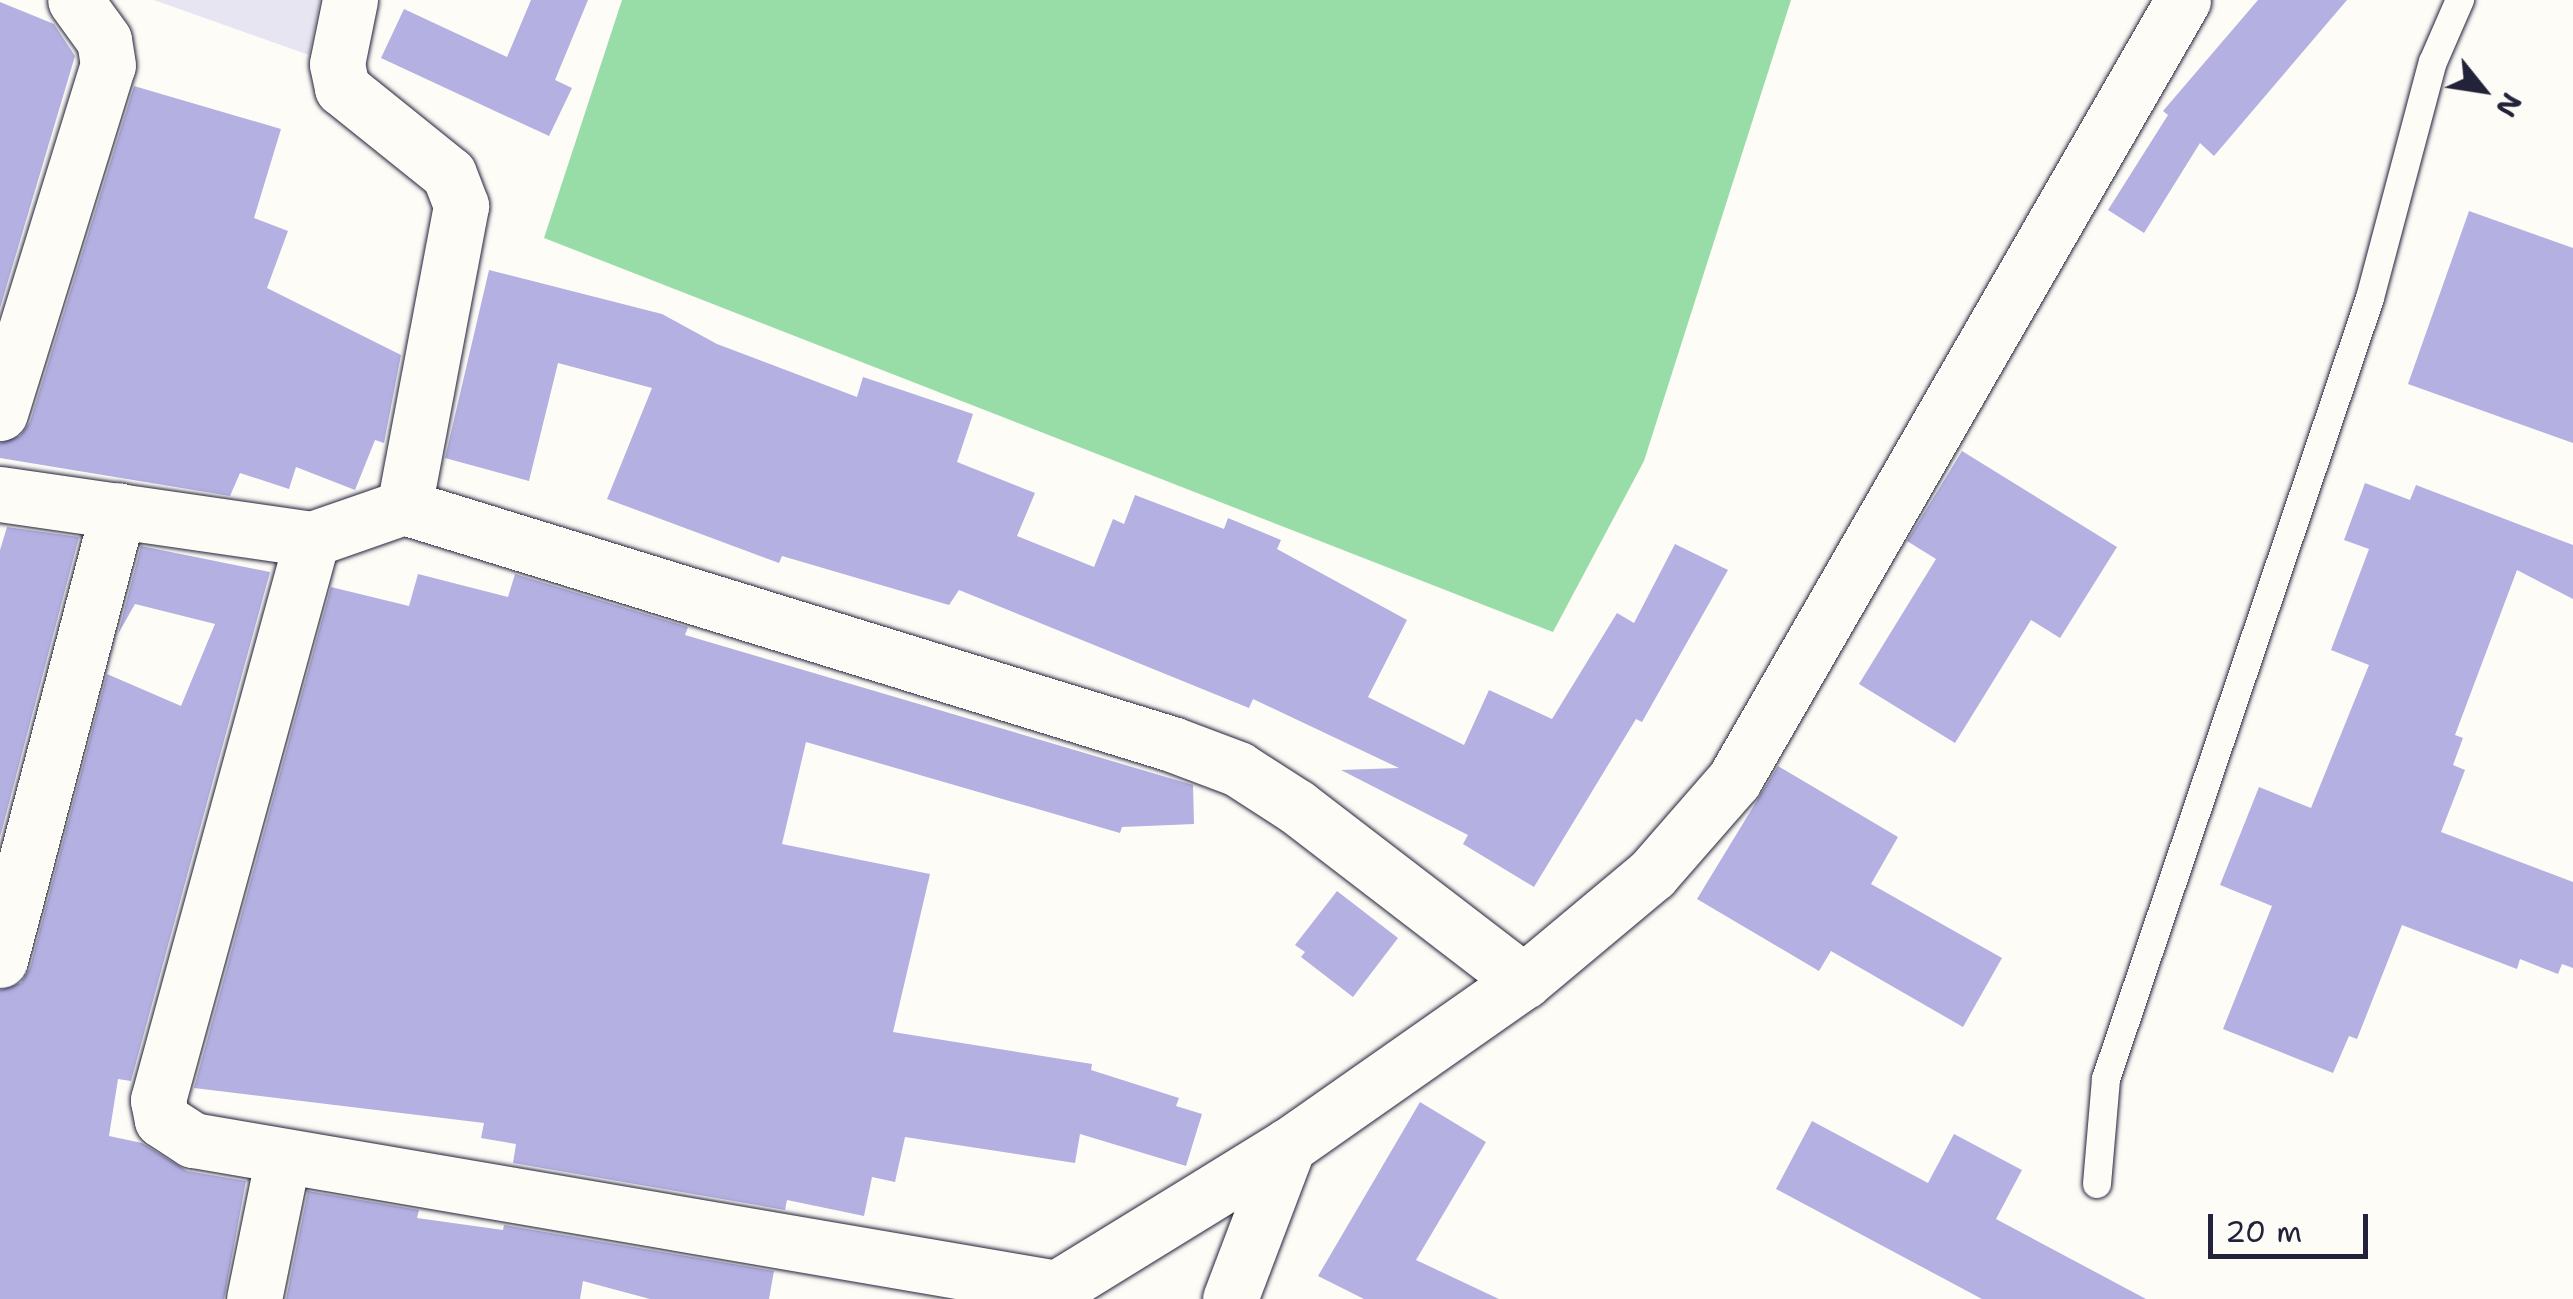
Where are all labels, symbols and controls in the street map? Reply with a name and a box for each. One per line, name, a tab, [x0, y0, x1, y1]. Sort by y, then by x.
north arrow	[2433, 40, 2533, 140]
text: N	[2487, 86, 2531, 124]
scale bar	[2213, 1194, 2373, 1256]
text: 20 m	[2225, 1211, 2302, 1252]

